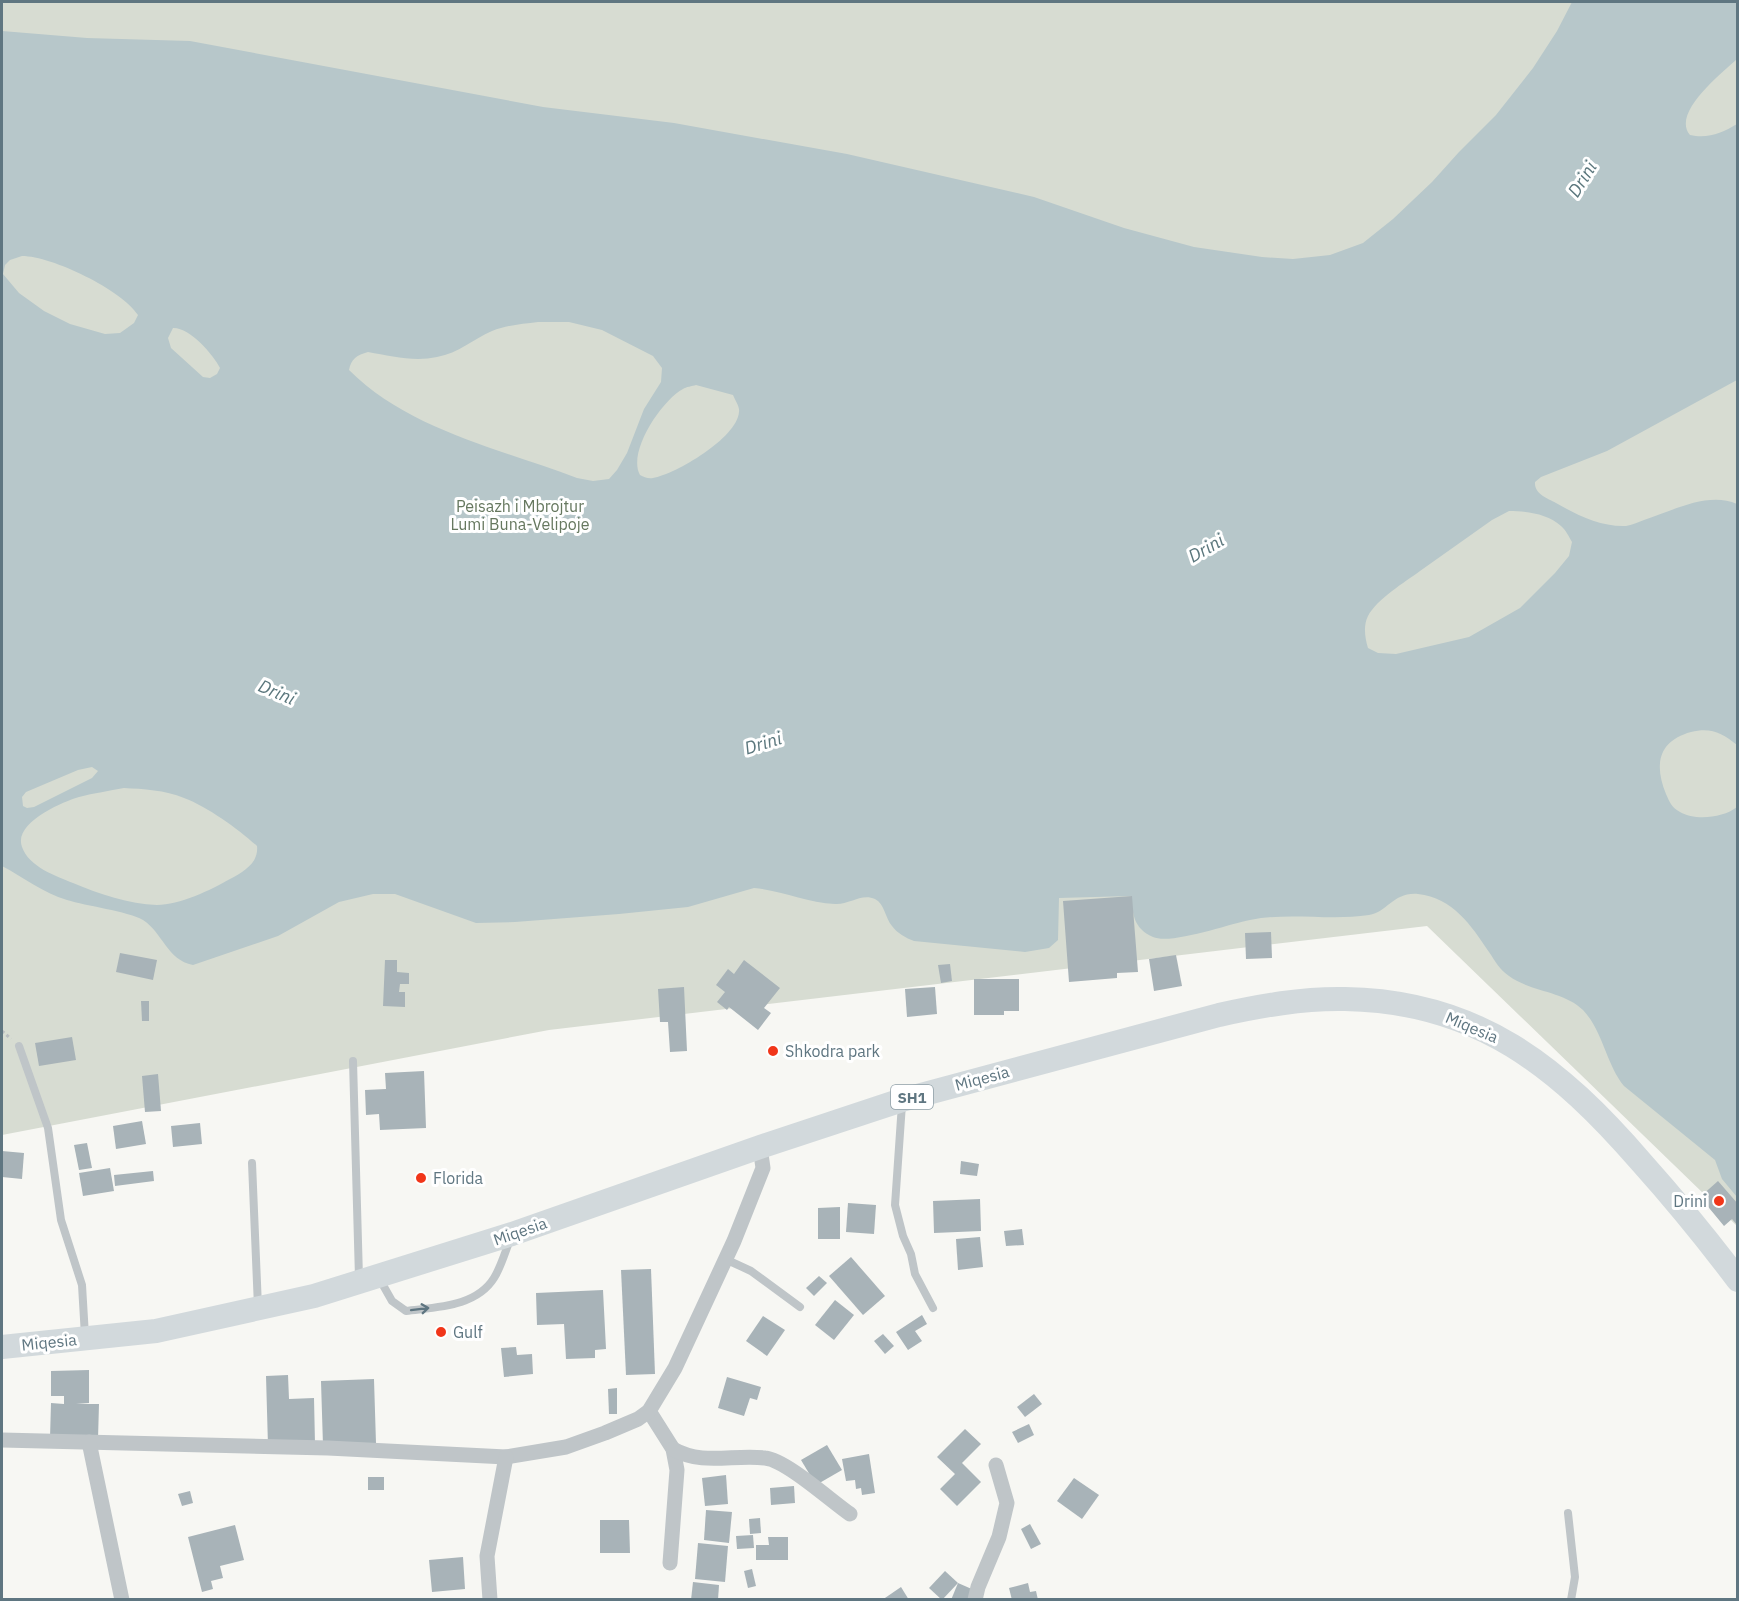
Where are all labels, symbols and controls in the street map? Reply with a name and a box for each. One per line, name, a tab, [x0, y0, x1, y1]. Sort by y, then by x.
water label: Drini	[1562, 157, 1602, 201]
park label: Peisazh i Mbrojtur Lumi Buna-Velipoje	[450, 496, 590, 534]
water label: Drini	[1184, 528, 1228, 567]
water label: Drini	[255, 674, 299, 710]
water label: Drini	[741, 726, 785, 760]
street label: Miqesia	[1443, 1007, 1502, 1047]
place label: Shkodra park	[785, 1041, 881, 1061]
marker: Shkodra park	[766, 1044, 780, 1058]
street label: Miqesia	[953, 1061, 1012, 1095]
road number: SH1	[891, 1085, 933, 1109]
place label: Florida	[433, 1168, 483, 1188]
marker: Florida	[414, 1171, 428, 1185]
place label: Drini	[1673, 1191, 1707, 1211]
marker: Drini	[1712, 1194, 1726, 1208]
street label: Miqesia	[491, 1212, 550, 1249]
one-way arrow	[409, 1303, 429, 1314]
place label: Gulf	[453, 1322, 483, 1342]
marker: Gulf	[434, 1325, 448, 1339]
street label: Miqesia	[20, 1329, 78, 1355]

